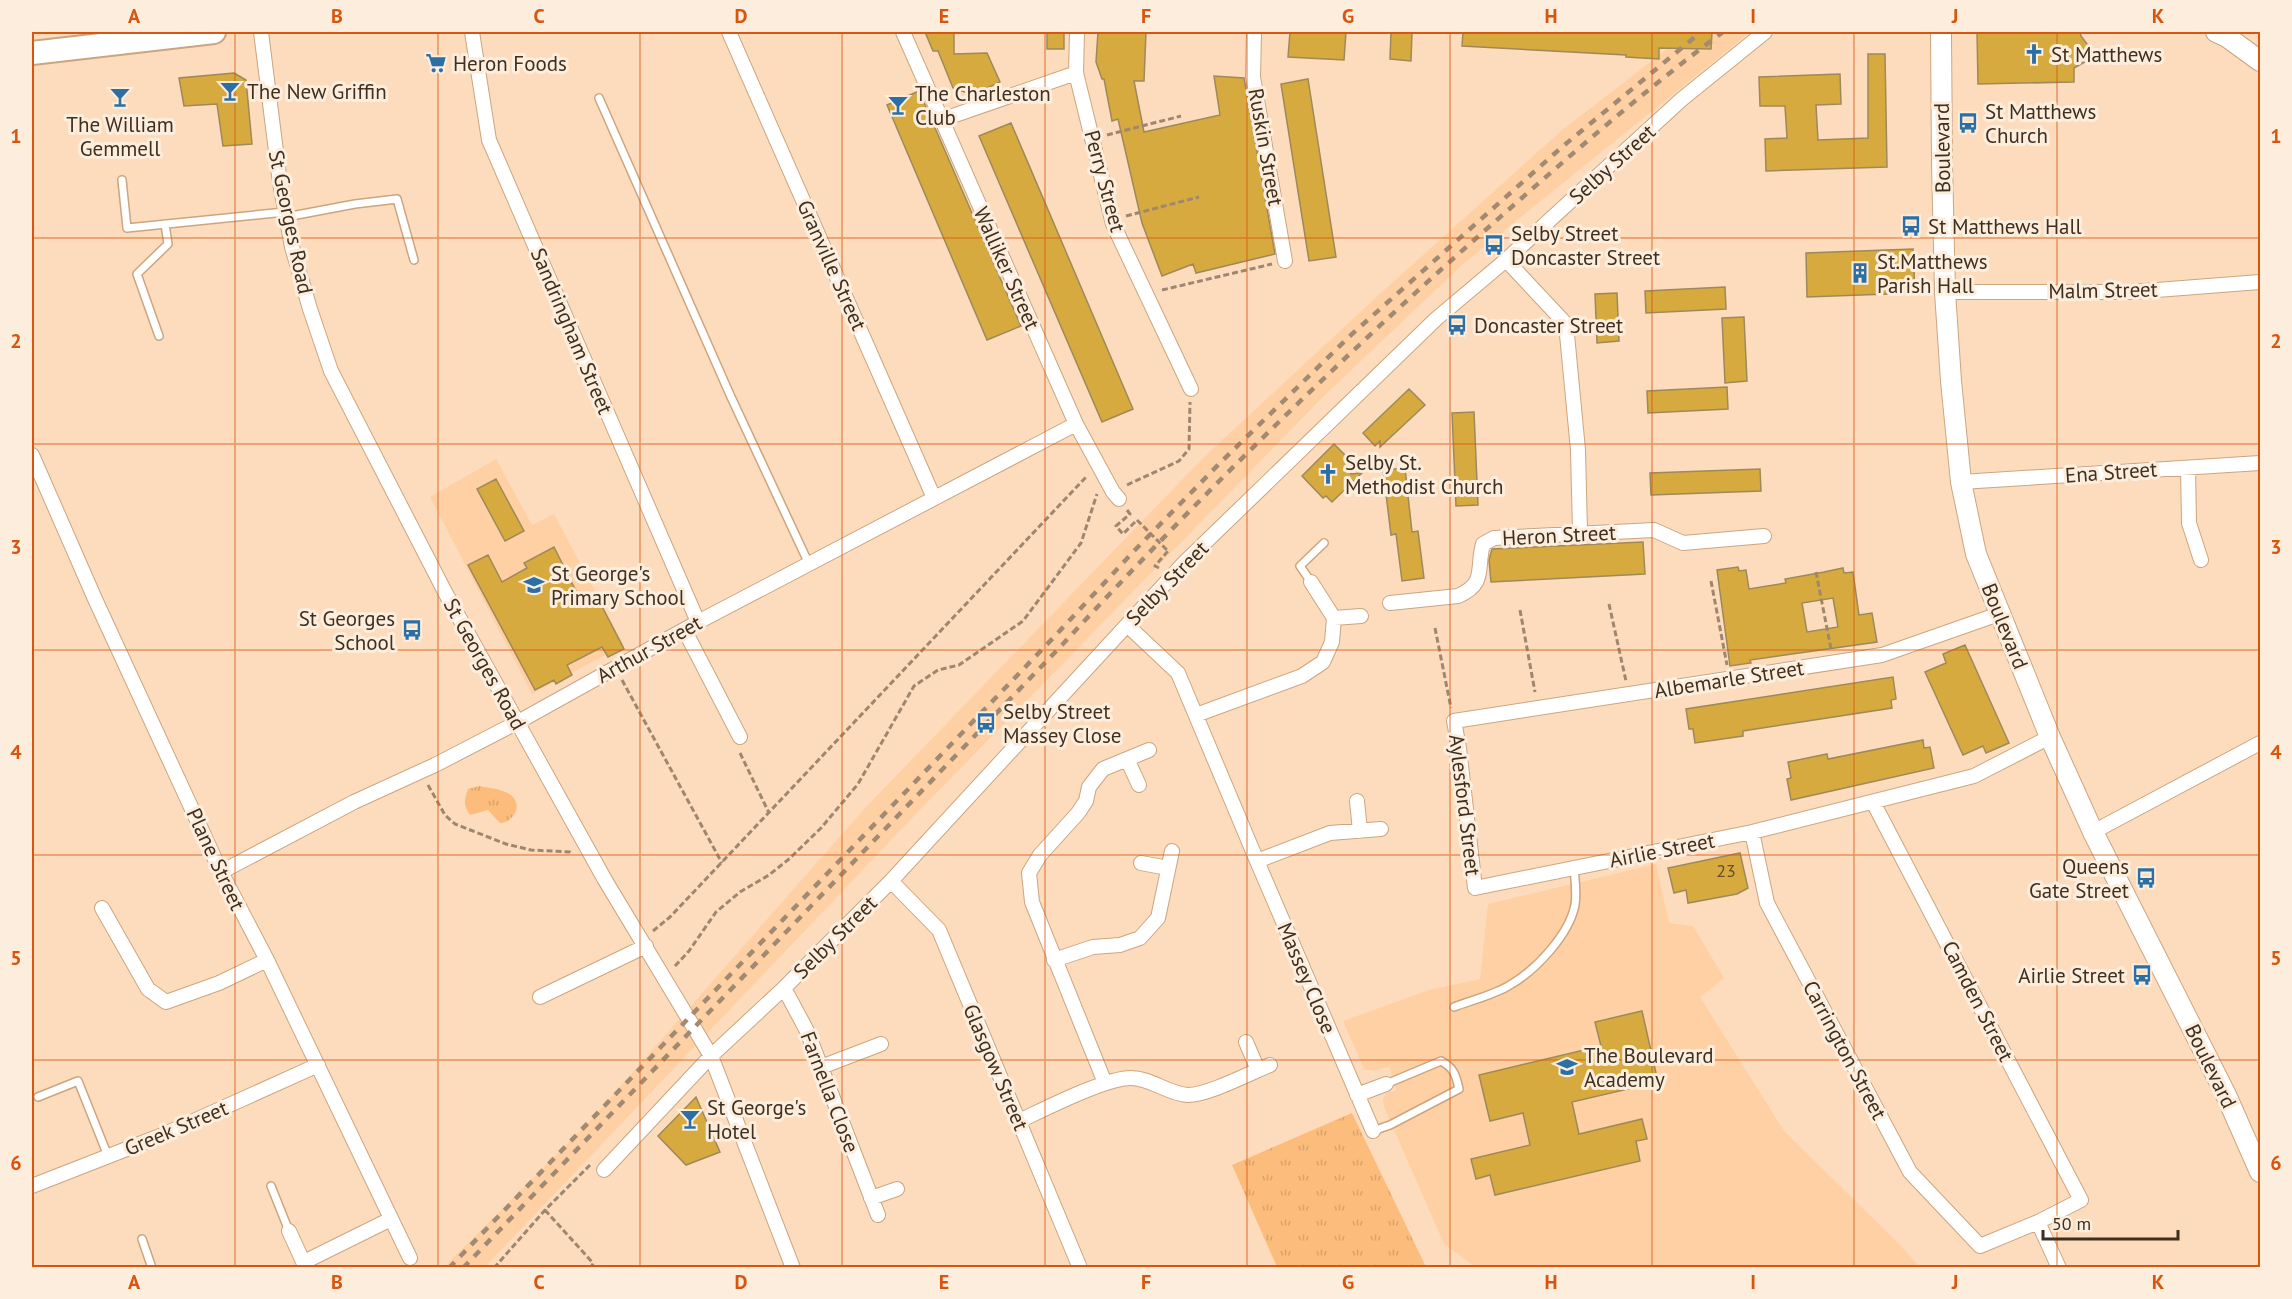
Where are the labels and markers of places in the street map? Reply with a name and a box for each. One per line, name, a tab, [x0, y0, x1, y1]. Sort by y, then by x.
place label: St Matthews	[2051, 41, 2162, 68]
church icon: St Matthews	[2022, 42, 2046, 66]
place label: Heron Foods	[453, 50, 567, 77]
supermarket icon: Heron Foods	[424, 51, 448, 75]
place label: The New Griffin	[247, 78, 387, 105]
bar icon: The New Griffin	[218, 79, 242, 103]
place label: The Charleston Club	[915, 80, 1051, 131]
bar icon: The William Gemmell	[108, 85, 132, 109]
bar icon: The Charleston Club	[886, 93, 910, 117]
place label: St Matthews Church	[1985, 98, 2096, 149]
place label: The William Gemmell	[66, 111, 174, 162]
bus stop icon: St Matthews Church	[1956, 111, 1980, 135]
place label: St Matthews Hall	[1928, 213, 2082, 240]
bus stop icon: St Matthews Hall	[1899, 214, 1923, 238]
place label: Selby Street Doncaster Street	[1511, 220, 1660, 271]
bus stop icon: Selby Street Doncaster Street	[1482, 233, 1506, 257]
place label: St.Matthews Parish Hall	[1877, 248, 1988, 299]
building icon: St.Matthews Parish Hall	[1848, 261, 1872, 285]
place label: Doncaster Street	[1474, 312, 1623, 339]
bus stop icon: Doncaster Street	[1445, 313, 1469, 337]
place label: Selby St. Methodist Church	[1345, 449, 1504, 500]
church icon: Selby St. Methodist Church	[1316, 462, 1340, 486]
place label: St George's Primary School	[551, 560, 685, 611]
school or university icon: St George's Primary School	[522, 573, 546, 597]
place label: St Georges School	[299, 605, 395, 656]
bus stop icon: St Georges School	[400, 618, 424, 642]
place label: Selby Street Massey Close	[1003, 698, 1121, 749]
bus stop icon: Selby Street Massey Close	[974, 711, 998, 735]
place label: Queens Gate Street	[2029, 853, 2129, 904]
bus stop icon: Queens Gate Street	[2134, 866, 2158, 890]
place label: Airlie Street	[2018, 962, 2125, 989]
bus stop icon: Airlie Street	[2130, 963, 2154, 987]
place label: The Boulevard Academy	[1584, 1042, 1714, 1093]
school or university icon: The Boulevard Academy	[1555, 1055, 1579, 1079]
place label: St George's Hotel	[707, 1094, 806, 1145]
bar icon: St George's Hotel	[678, 1107, 702, 1131]

